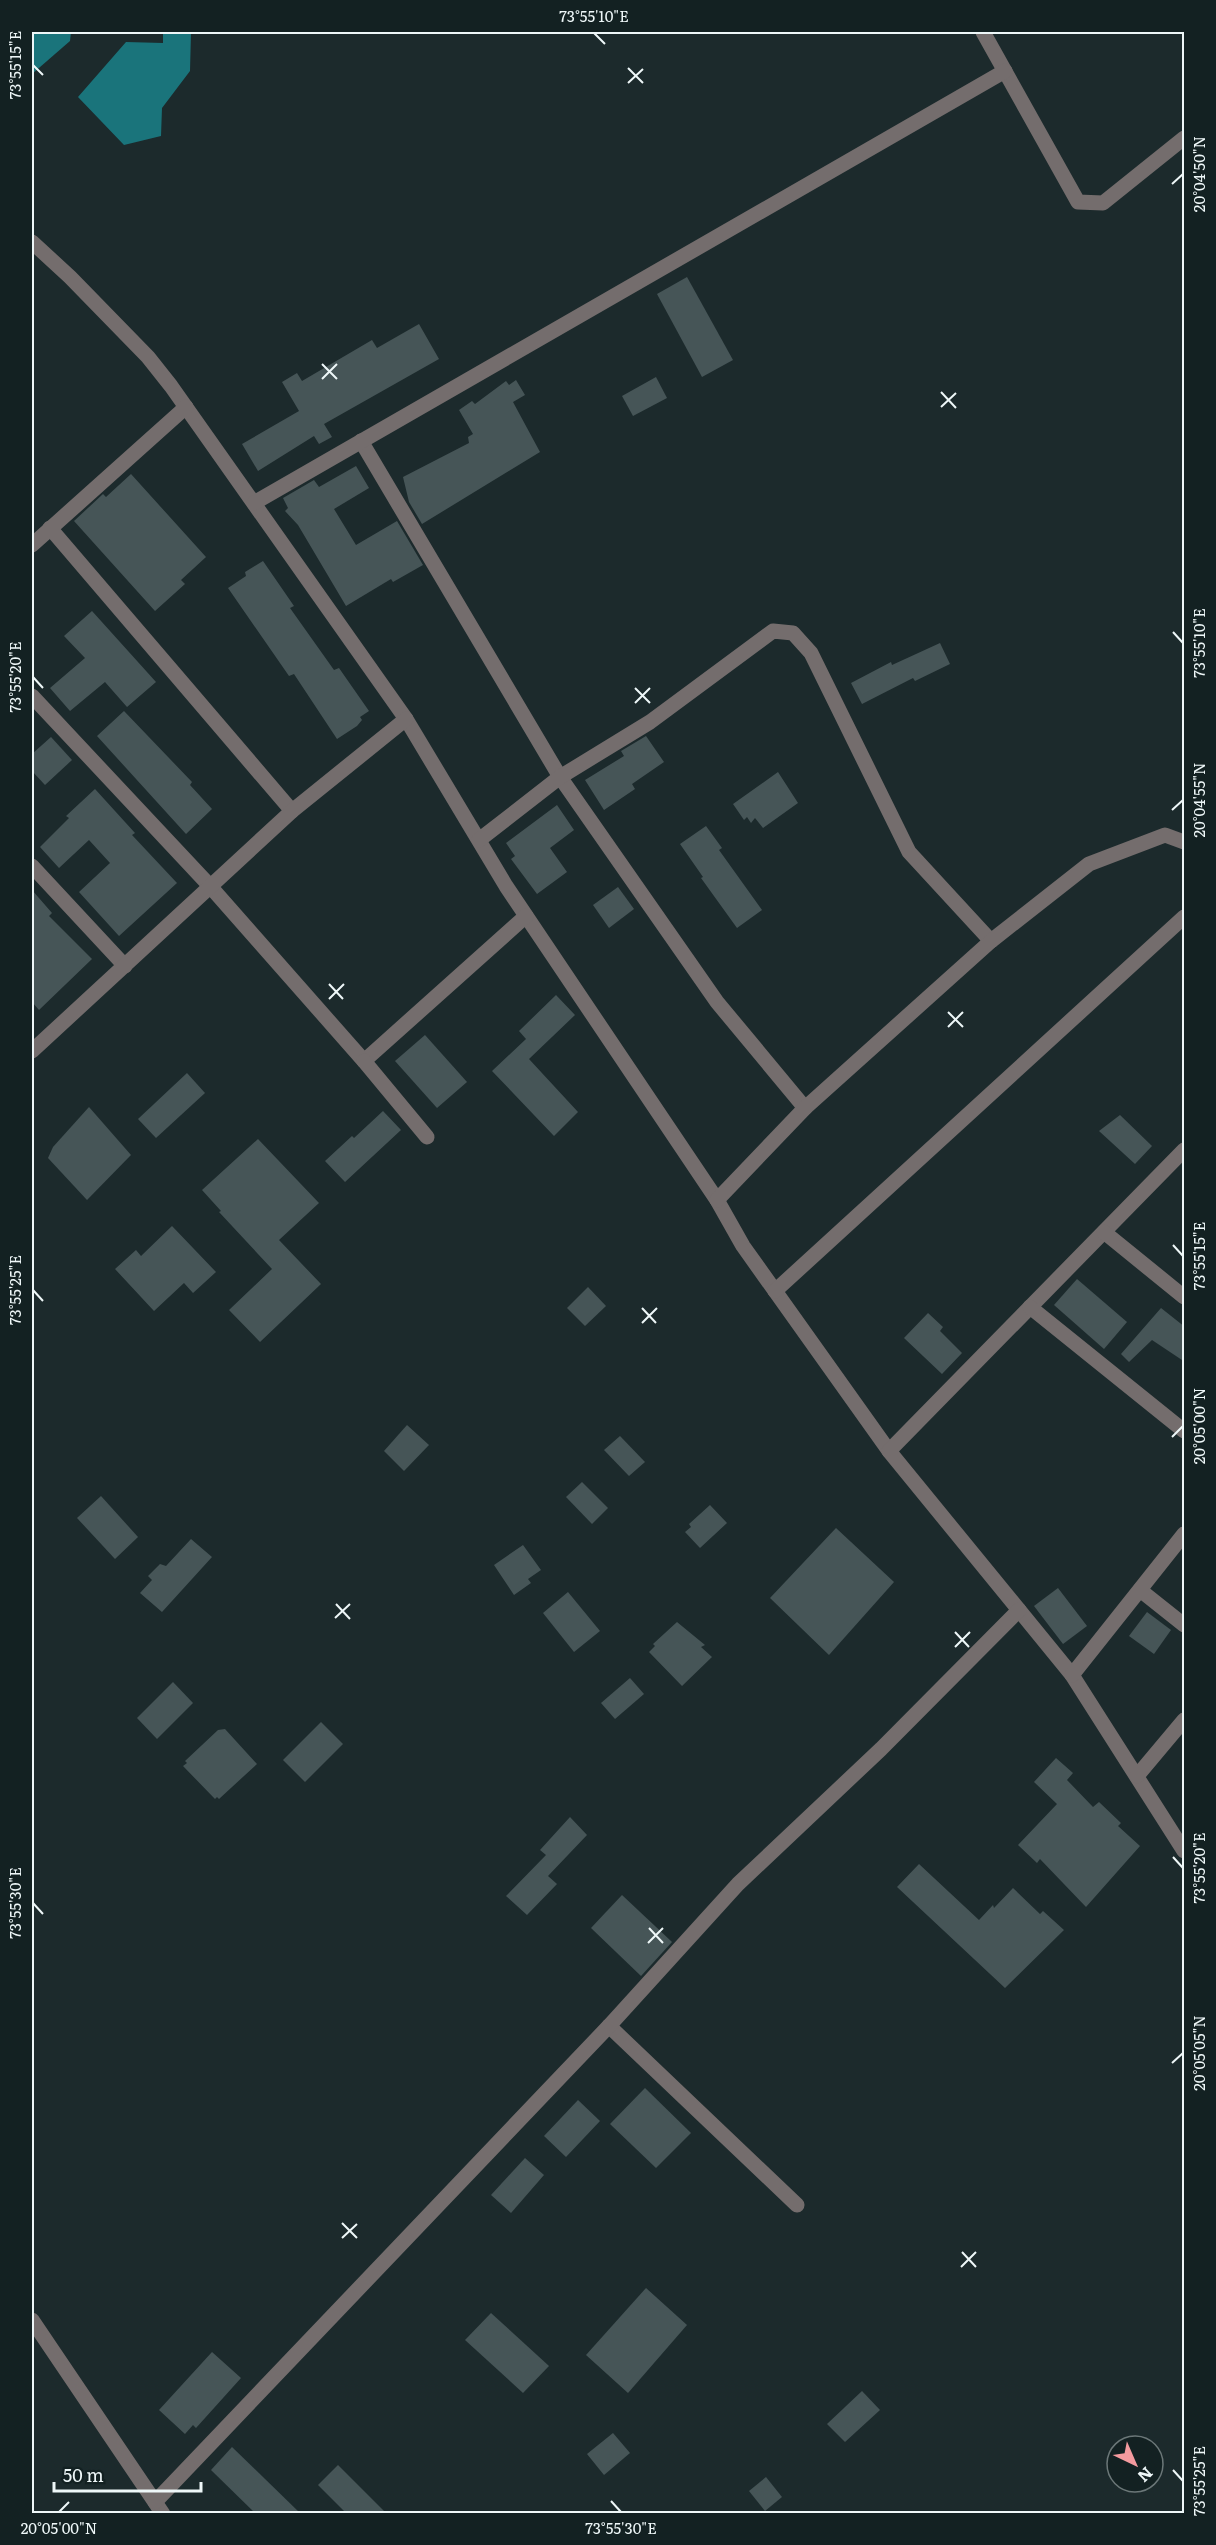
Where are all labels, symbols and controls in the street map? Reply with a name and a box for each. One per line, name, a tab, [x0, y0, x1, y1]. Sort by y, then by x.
text: 73°55'10"E	[559, 4, 629, 27]
text: 73°55'15"E	[3, 31, 26, 99]
text: 20°04'50"N	[1187, 136, 1210, 212]
text: 73°55'10"E	[1187, 608, 1210, 678]
text: 73°55'20"E	[3, 642, 26, 712]
text: 20°04'55"N	[1187, 762, 1210, 838]
text: 73°55'15"E	[1187, 1222, 1210, 1290]
text: 73°55'25"E	[3, 1255, 26, 1325]
text: 20°05'00"N	[1187, 1388, 1210, 1464]
text: 73°55'20"E	[1187, 1833, 1210, 1903]
text: 73°55'30"E	[3, 1867, 26, 1939]
text: 20°05'05"N	[1187, 2015, 1210, 2091]
north arrow	[1105, 2434, 1165, 2494]
text: 73°55'25"E	[1187, 2446, 1210, 2516]
scale bar	[54, 2455, 201, 2493]
text: 50 m	[63, 2461, 104, 2488]
text: N	[1133, 2462, 1159, 2489]
text: 20°05'00"N	[21, 2516, 97, 2539]
text: 73°55'30"E	[585, 2516, 657, 2539]

